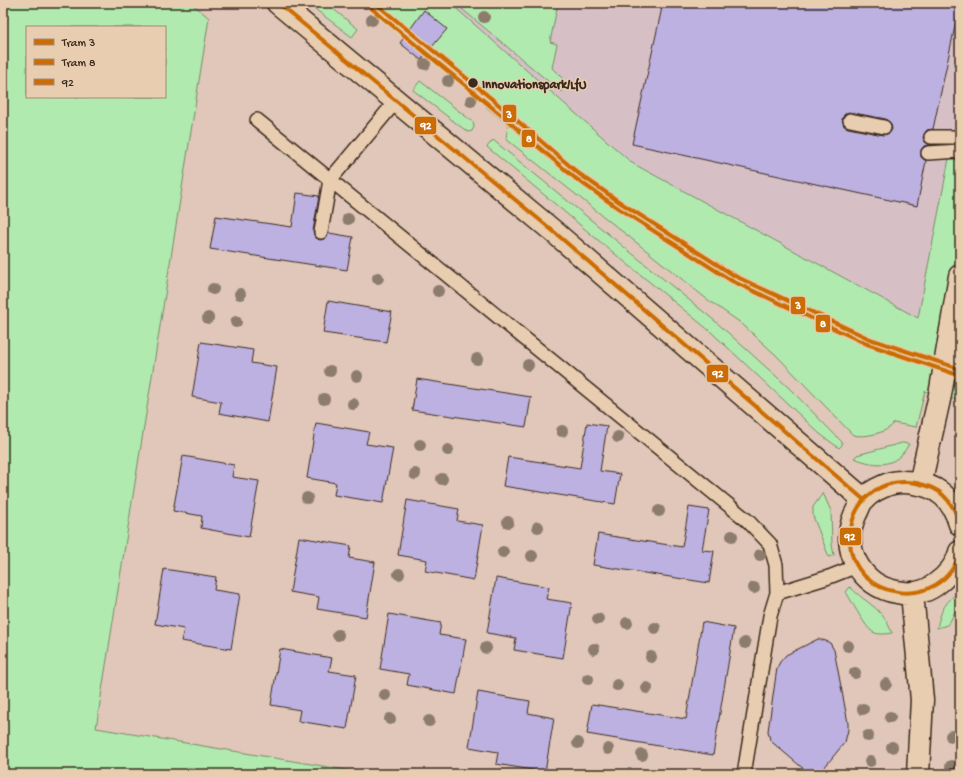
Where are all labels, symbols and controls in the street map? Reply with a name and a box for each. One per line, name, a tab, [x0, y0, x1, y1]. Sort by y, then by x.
legend	[26, 26, 166, 98]
text: Tram 3	[61, 37, 95, 51]
text: Tram 8	[61, 57, 96, 71]
marker: Innovationspark/LfU	[466, 76, 480, 90]
text: 92	[61, 77, 74, 91]
place label: Innovationspark/LfU	[482, 77, 587, 94]
line badge: 3	[502, 104, 517, 123]
text: 3	[505, 110, 512, 122]
line badge: 92	[414, 116, 437, 135]
text: 92	[420, 121, 432, 133]
line badge: 8	[521, 129, 536, 148]
text: 8	[526, 134, 532, 146]
line badge: 3	[790, 296, 806, 315]
text: 3	[794, 301, 801, 313]
line badge: 8	[815, 314, 831, 333]
text: 8	[820, 319, 826, 331]
line badge: 92	[706, 364, 729, 383]
text: 92	[712, 369, 724, 381]
line badge: 92	[839, 527, 862, 546]
text: 92	[844, 532, 856, 544]

